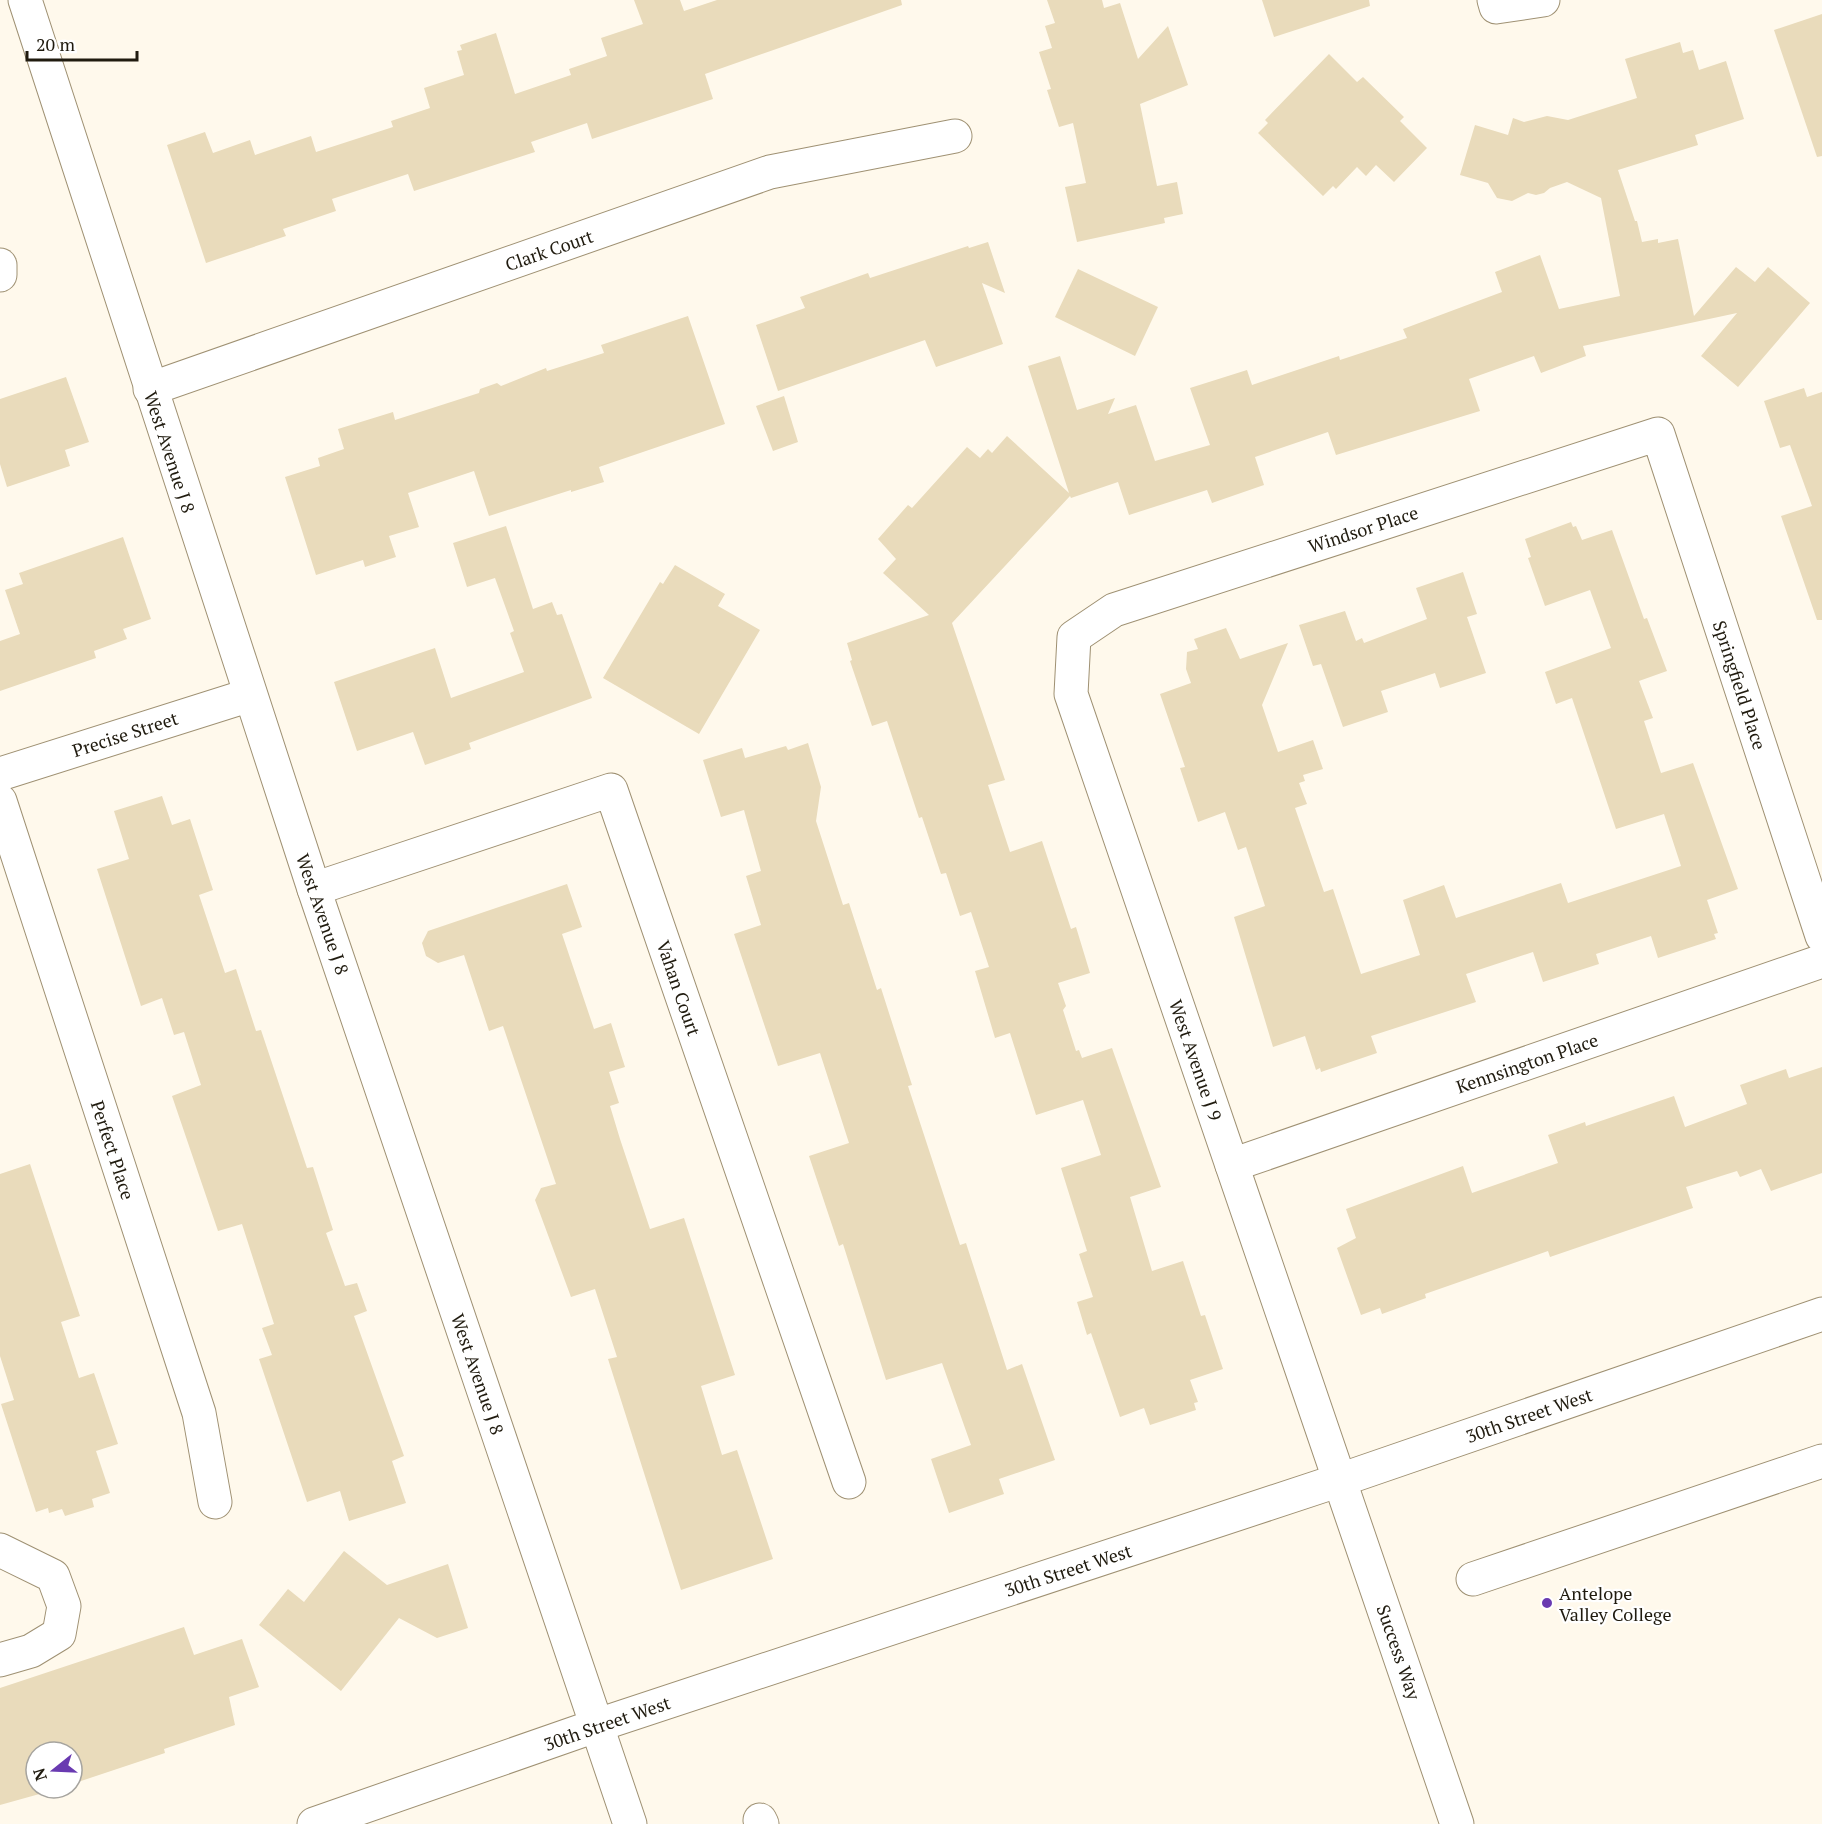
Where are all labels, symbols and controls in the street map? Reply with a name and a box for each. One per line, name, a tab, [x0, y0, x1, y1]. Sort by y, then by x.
scale bar	[27, 24, 136, 62]
text: 20 m	[36, 32, 76, 56]
street label: Clark Court	[502, 224, 597, 276]
street label: West Avenue J 8	[139, 388, 201, 516]
street label: Windsor Place	[1305, 500, 1421, 558]
street label: Springfield Place	[1708, 617, 1772, 753]
street label: Precise Street	[69, 706, 181, 762]
street label: West Avenue J 8	[291, 850, 355, 978]
street label: Vahan Court	[651, 937, 707, 1039]
street label: West Avenue J 9	[1164, 996, 1228, 1124]
street label: Kennsington Place	[1453, 1027, 1601, 1099]
street label: Perfect Place	[86, 1097, 140, 1203]
street label: West Avenue J 8	[446, 1310, 510, 1438]
street label: 30th Street West	[1463, 1382, 1596, 1448]
street label: 30th Street West	[1001, 1538, 1135, 1602]
place label: Antelope Valley College	[1559, 1581, 1672, 1626]
marker: Antelope Valley College	[1540, 1596, 1554, 1610]
street label: Success Way	[1372, 1601, 1427, 1704]
street label: 30th Street West	[541, 1690, 674, 1756]
north arrow	[24, 1740, 84, 1800]
text: N	[27, 1765, 52, 1784]

